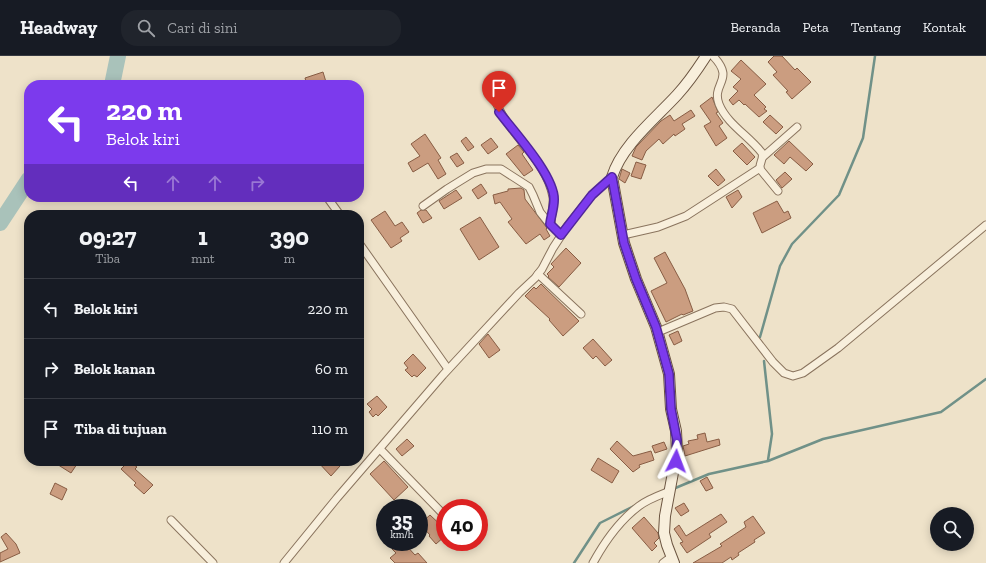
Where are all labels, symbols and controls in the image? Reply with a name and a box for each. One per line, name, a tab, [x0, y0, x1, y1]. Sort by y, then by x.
search box	[121, 10, 401, 46]
text: Headway	[20, 16, 97, 39]
icon: search	[135, 17, 157, 39]
text: Cari di sini	[167, 19, 238, 37]
text: Beranda	[730, 19, 781, 36]
text: Peta	[803, 19, 829, 36]
text: Tentang	[851, 19, 901, 36]
text: Kontak	[923, 19, 966, 36]
pin	[482, 71, 516, 112]
icon: arrive	[488, 77, 510, 99]
text: 220 m	[106, 94, 182, 127]
icon: left	[40, 96, 92, 148]
text: Belok kiri	[106, 128, 180, 150]
icon: left	[120, 172, 142, 194]
icon: ahead	[162, 172, 184, 194]
icon: ahead	[204, 172, 226, 194]
icon: right	[246, 172, 268, 194]
text: 09:27	[79, 222, 136, 251]
text: 1	[198, 222, 208, 251]
text: 390	[270, 222, 309, 251]
text: Tiba	[95, 251, 120, 266]
text: mnt	[191, 251, 215, 266]
text: m	[284, 251, 295, 266]
icon: left	[40, 298, 62, 320]
text: Belok kiri	[74, 300, 138, 318]
text: 220 m	[308, 300, 348, 318]
icon: right	[40, 358, 62, 380]
text: Belok kanan	[74, 360, 155, 378]
text: 60 m	[315, 360, 348, 378]
icon: arrive	[40, 418, 62, 440]
text: Tiba di tujuan	[74, 420, 167, 438]
text: 110 m	[311, 420, 348, 438]
position arrow	[655, 440, 697, 482]
speed limit sign: 40	[436, 499, 488, 551]
map controls	[930, 507, 974, 551]
button: search	[930, 507, 974, 551]
text: 35	[391, 508, 413, 532]
text: km/h	[391, 529, 413, 541]

